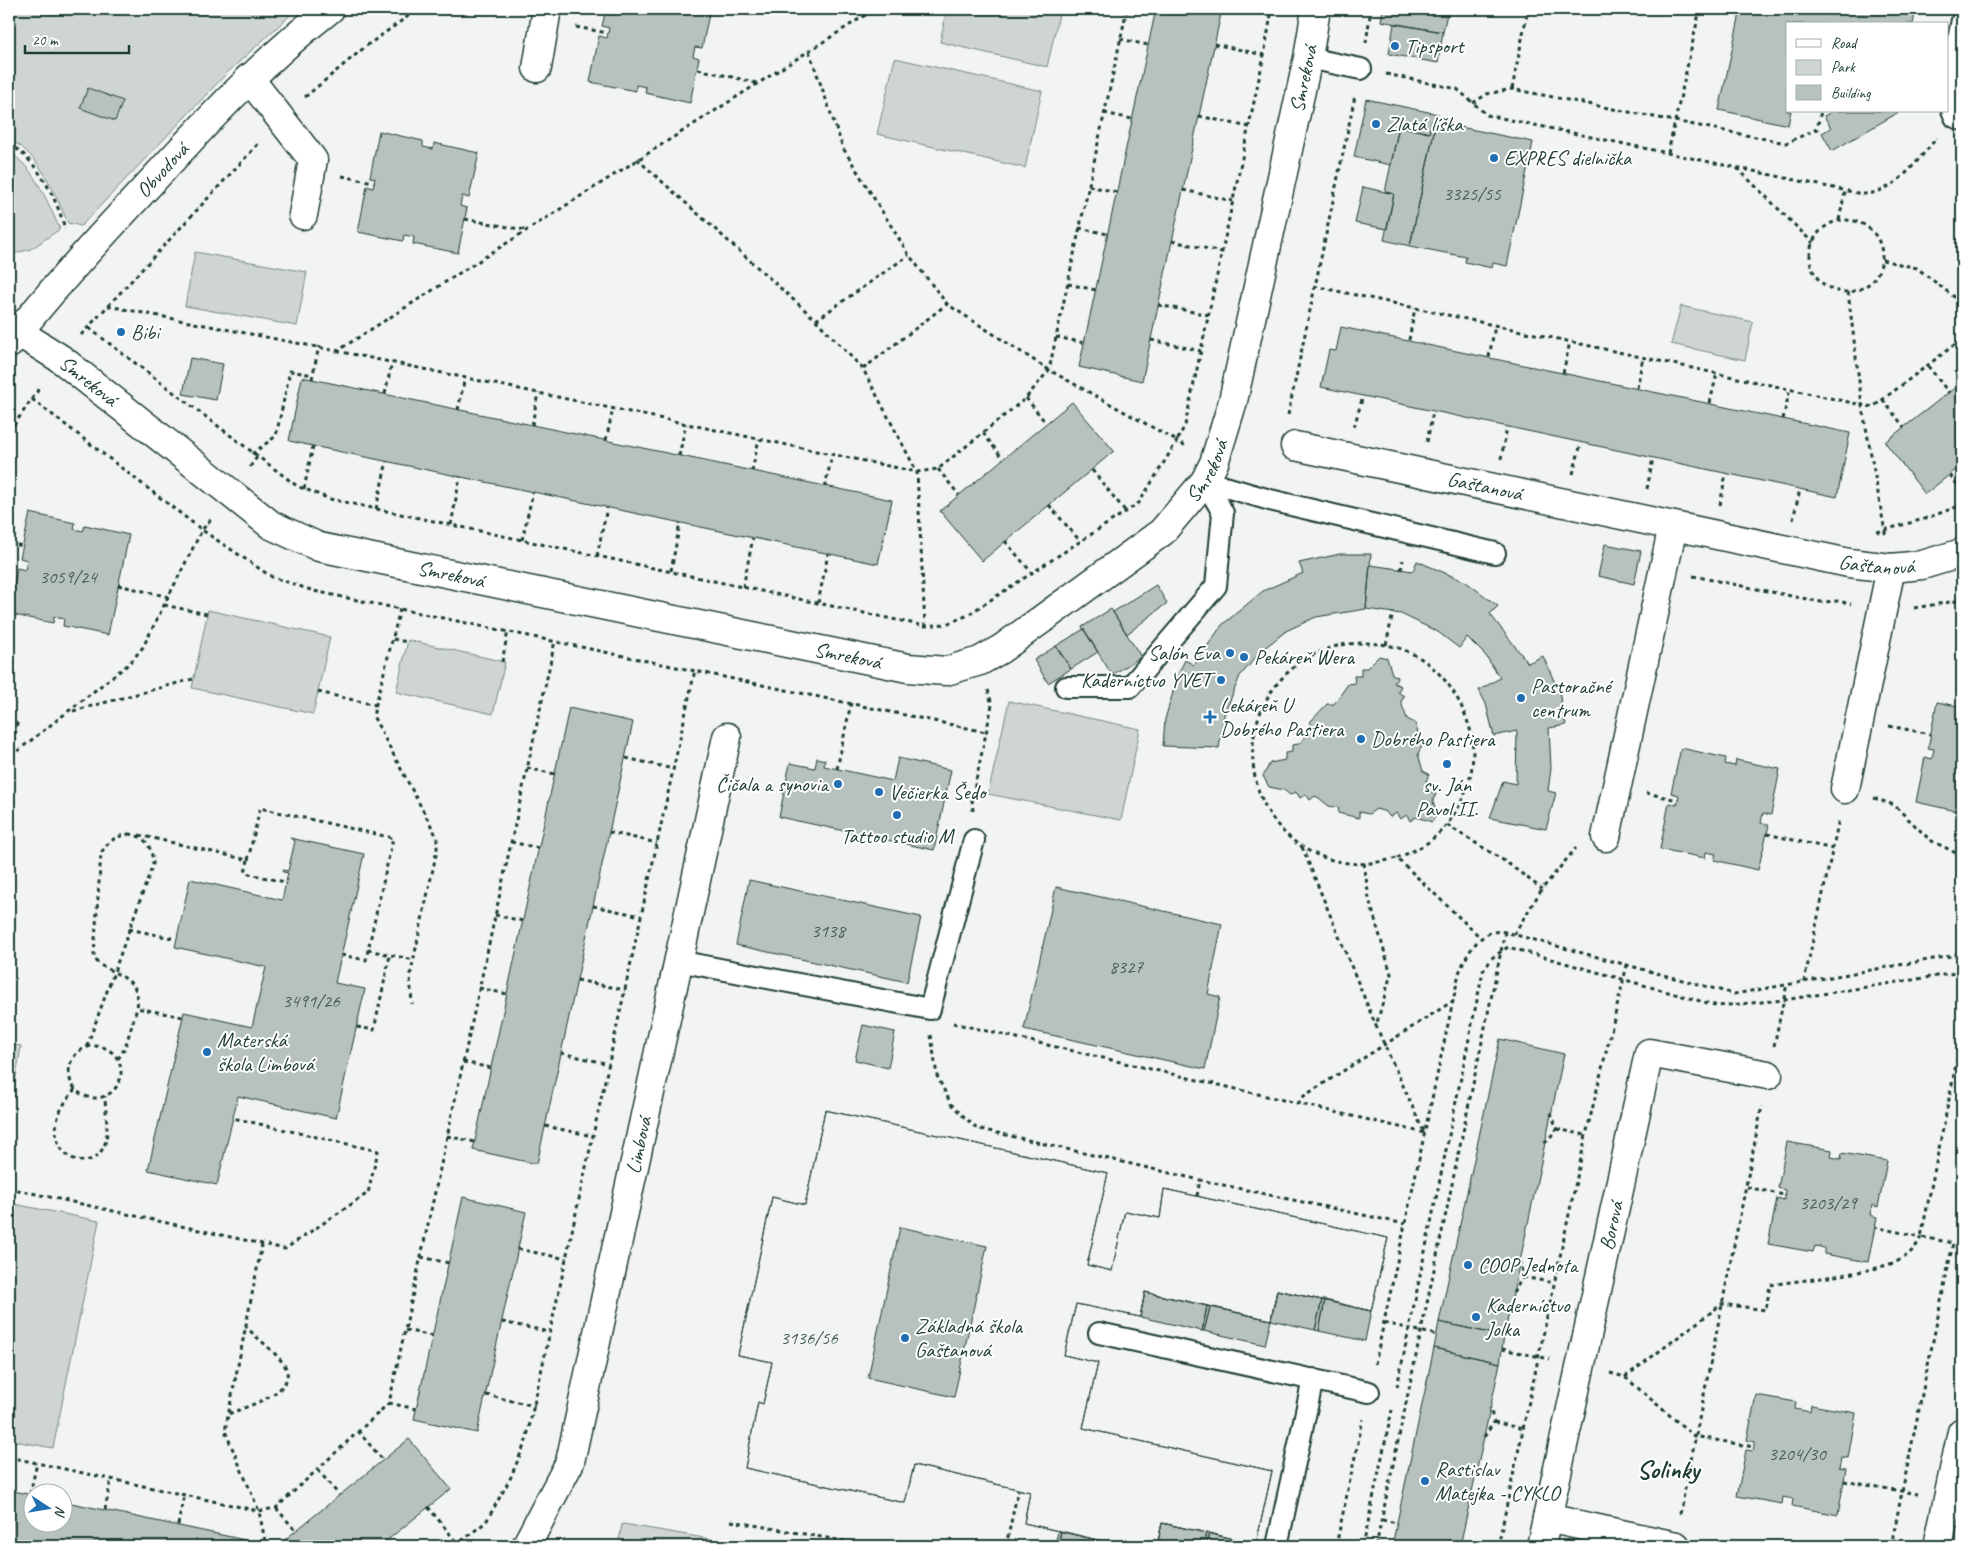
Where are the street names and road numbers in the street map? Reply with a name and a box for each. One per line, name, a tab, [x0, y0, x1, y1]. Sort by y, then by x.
street label: Smreková	[1284, 42, 1323, 114]
street label: Obvodová	[130, 136, 195, 203]
street label: Smreková	[54, 350, 125, 413]
street label: Smreková	[1180, 435, 1234, 508]
street label: Gaštanová	[1445, 466, 1526, 507]
street label: Gaštanová	[1836, 548, 1917, 581]
street label: Smreková	[415, 555, 488, 594]
street label: Smreková	[812, 636, 885, 676]
street label: Limbová	[620, 1113, 658, 1176]
street label: Borová	[1593, 1197, 1630, 1253]

